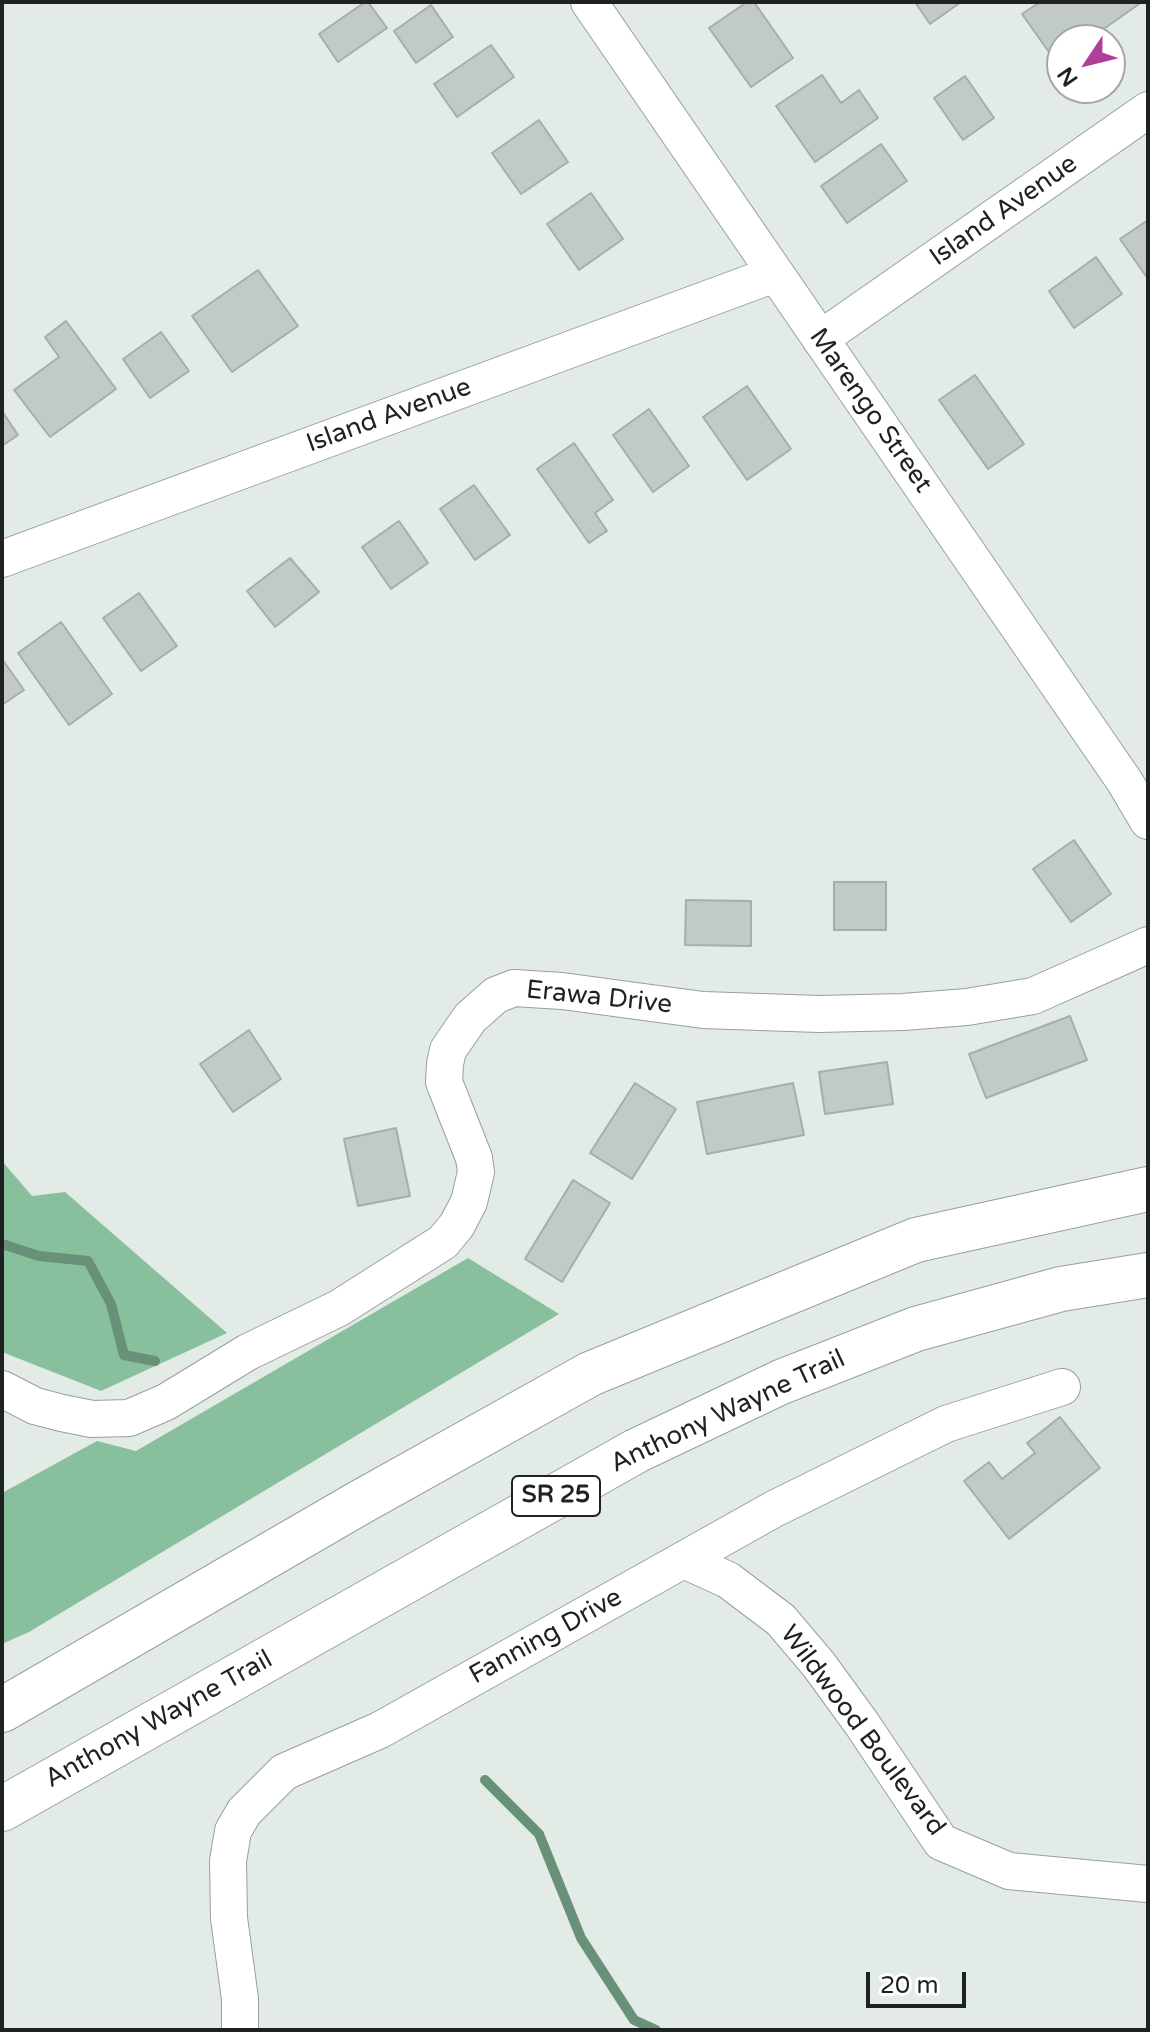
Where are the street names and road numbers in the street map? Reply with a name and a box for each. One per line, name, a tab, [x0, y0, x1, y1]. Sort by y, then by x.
street label: Island Avenue	[924, 149, 1084, 273]
street label: Marengo Street	[802, 323, 938, 499]
street label: Island Avenue	[303, 372, 475, 460]
street label: Erawa Drive	[524, 975, 674, 1021]
street label: Anthony Wayne Trail	[606, 1344, 850, 1480]
road number: SR 25	[512, 1476, 600, 1516]
street label: Fanning Drive	[464, 1582, 628, 1692]
street label: Wildwood Boulevard	[773, 1620, 951, 1842]
street label: Anthony Wayne Trail	[40, 1644, 278, 1796]

